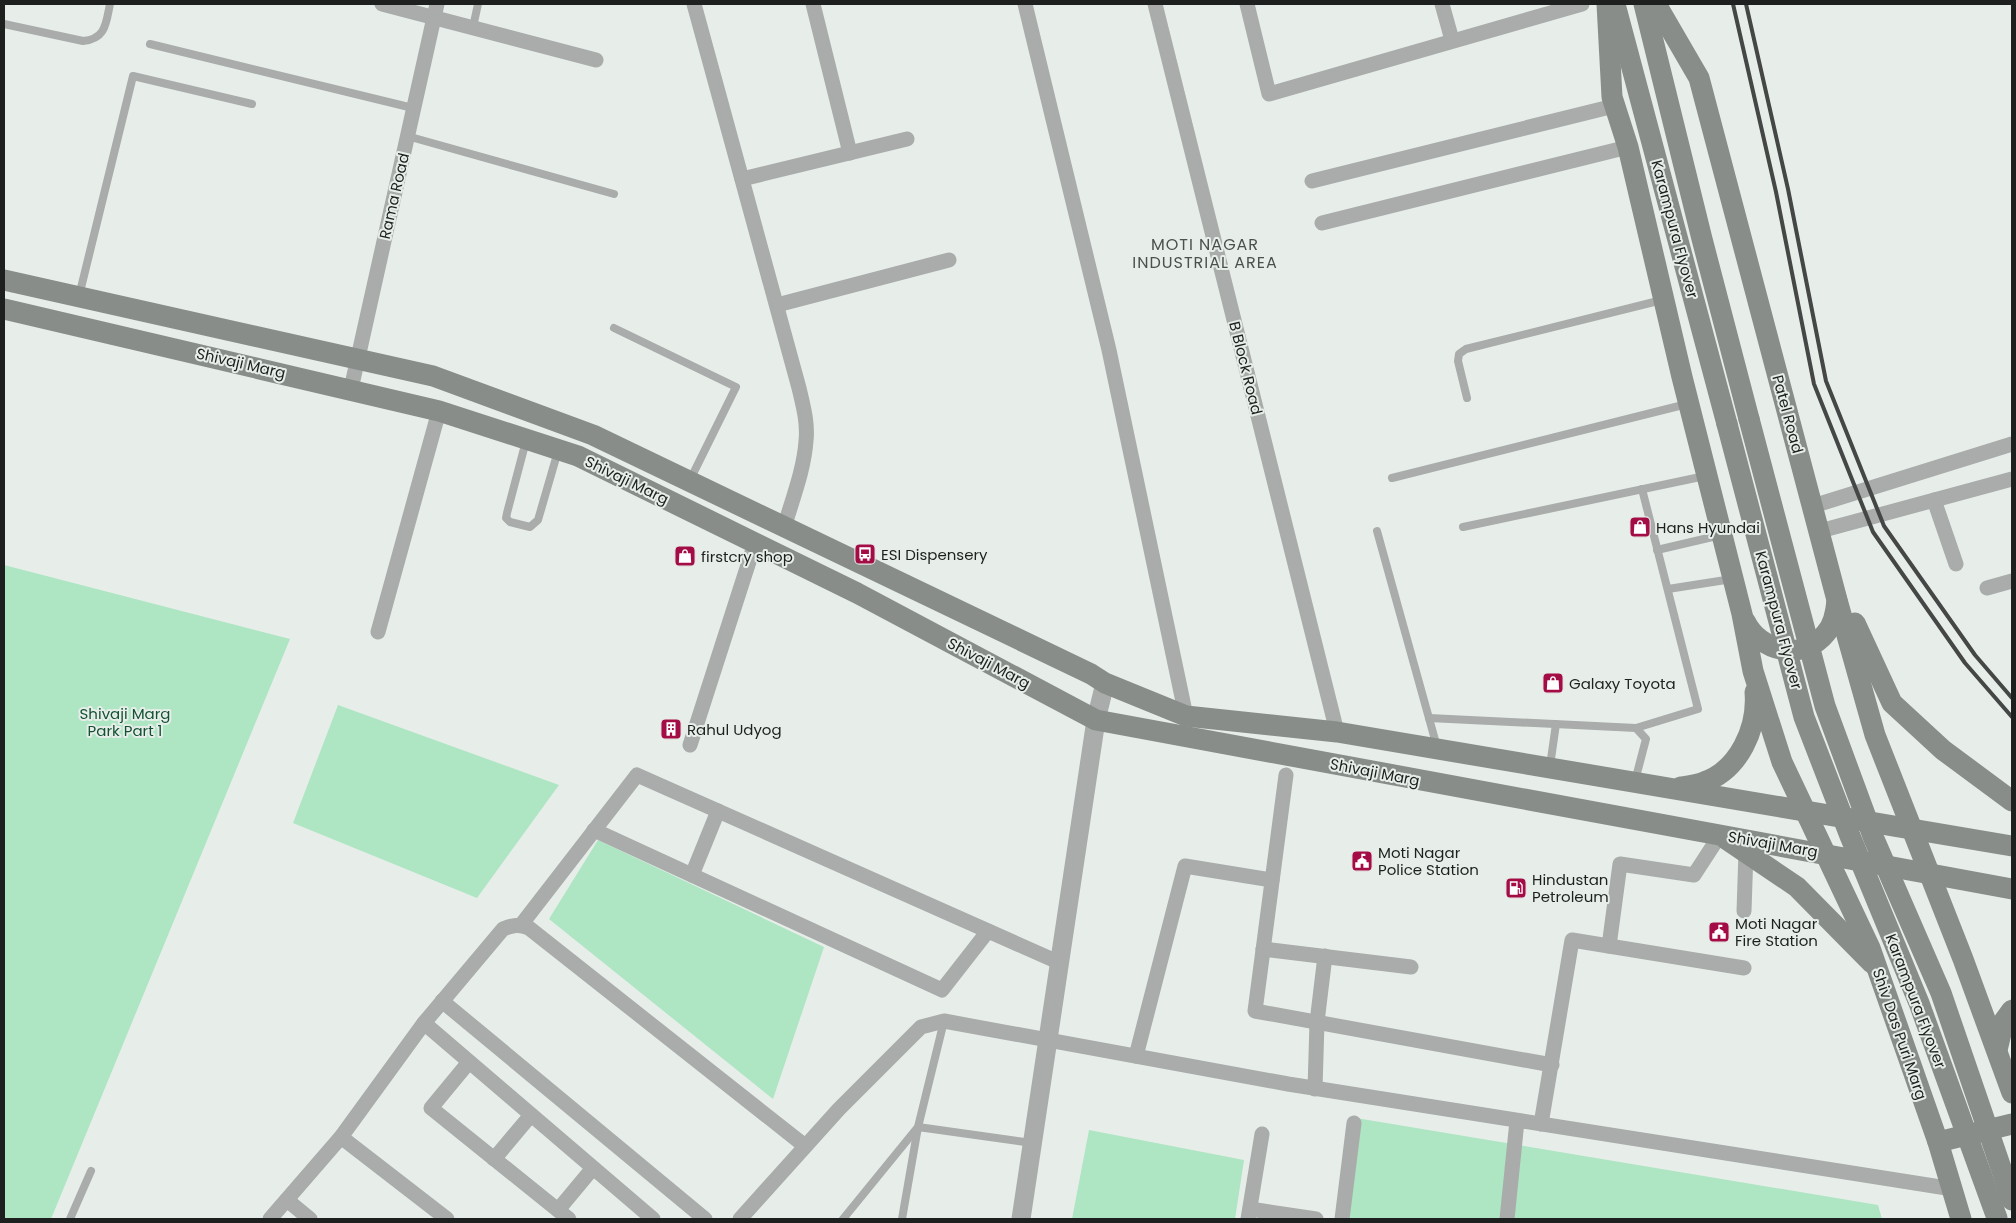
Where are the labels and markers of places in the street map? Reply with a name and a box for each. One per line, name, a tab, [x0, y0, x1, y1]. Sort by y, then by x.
shop icon: Hans Hyundai	[1628, 515, 1652, 539]
place label: Hans Hyundai	[1656, 517, 1760, 538]
bus stop icon: ESI Dispensery	[853, 542, 877, 566]
shop icon: firstcry shop	[673, 544, 697, 568]
place label: ESI Dispensery	[881, 544, 988, 565]
place label: firstcry shop	[701, 546, 793, 567]
shop icon: Galaxy Toyota	[1541, 671, 1565, 695]
place label: Galaxy Toyota	[1569, 673, 1676, 694]
building icon: Rahul Udyog	[659, 717, 683, 741]
place label: Rahul Udyog	[687, 719, 782, 740]
place label: Moti Nagar Police Station	[1378, 842, 1479, 880]
public building icon: Moti Nagar Police Station	[1350, 849, 1374, 873]
place label: Hindustan Petroleum	[1532, 869, 1609, 907]
fuel station icon: Hindustan Petroleum	[1504, 876, 1528, 900]
place label: Moti Nagar Fire Station	[1735, 913, 1818, 951]
public building icon: Moti Nagar Fire Station	[1707, 920, 1731, 944]

